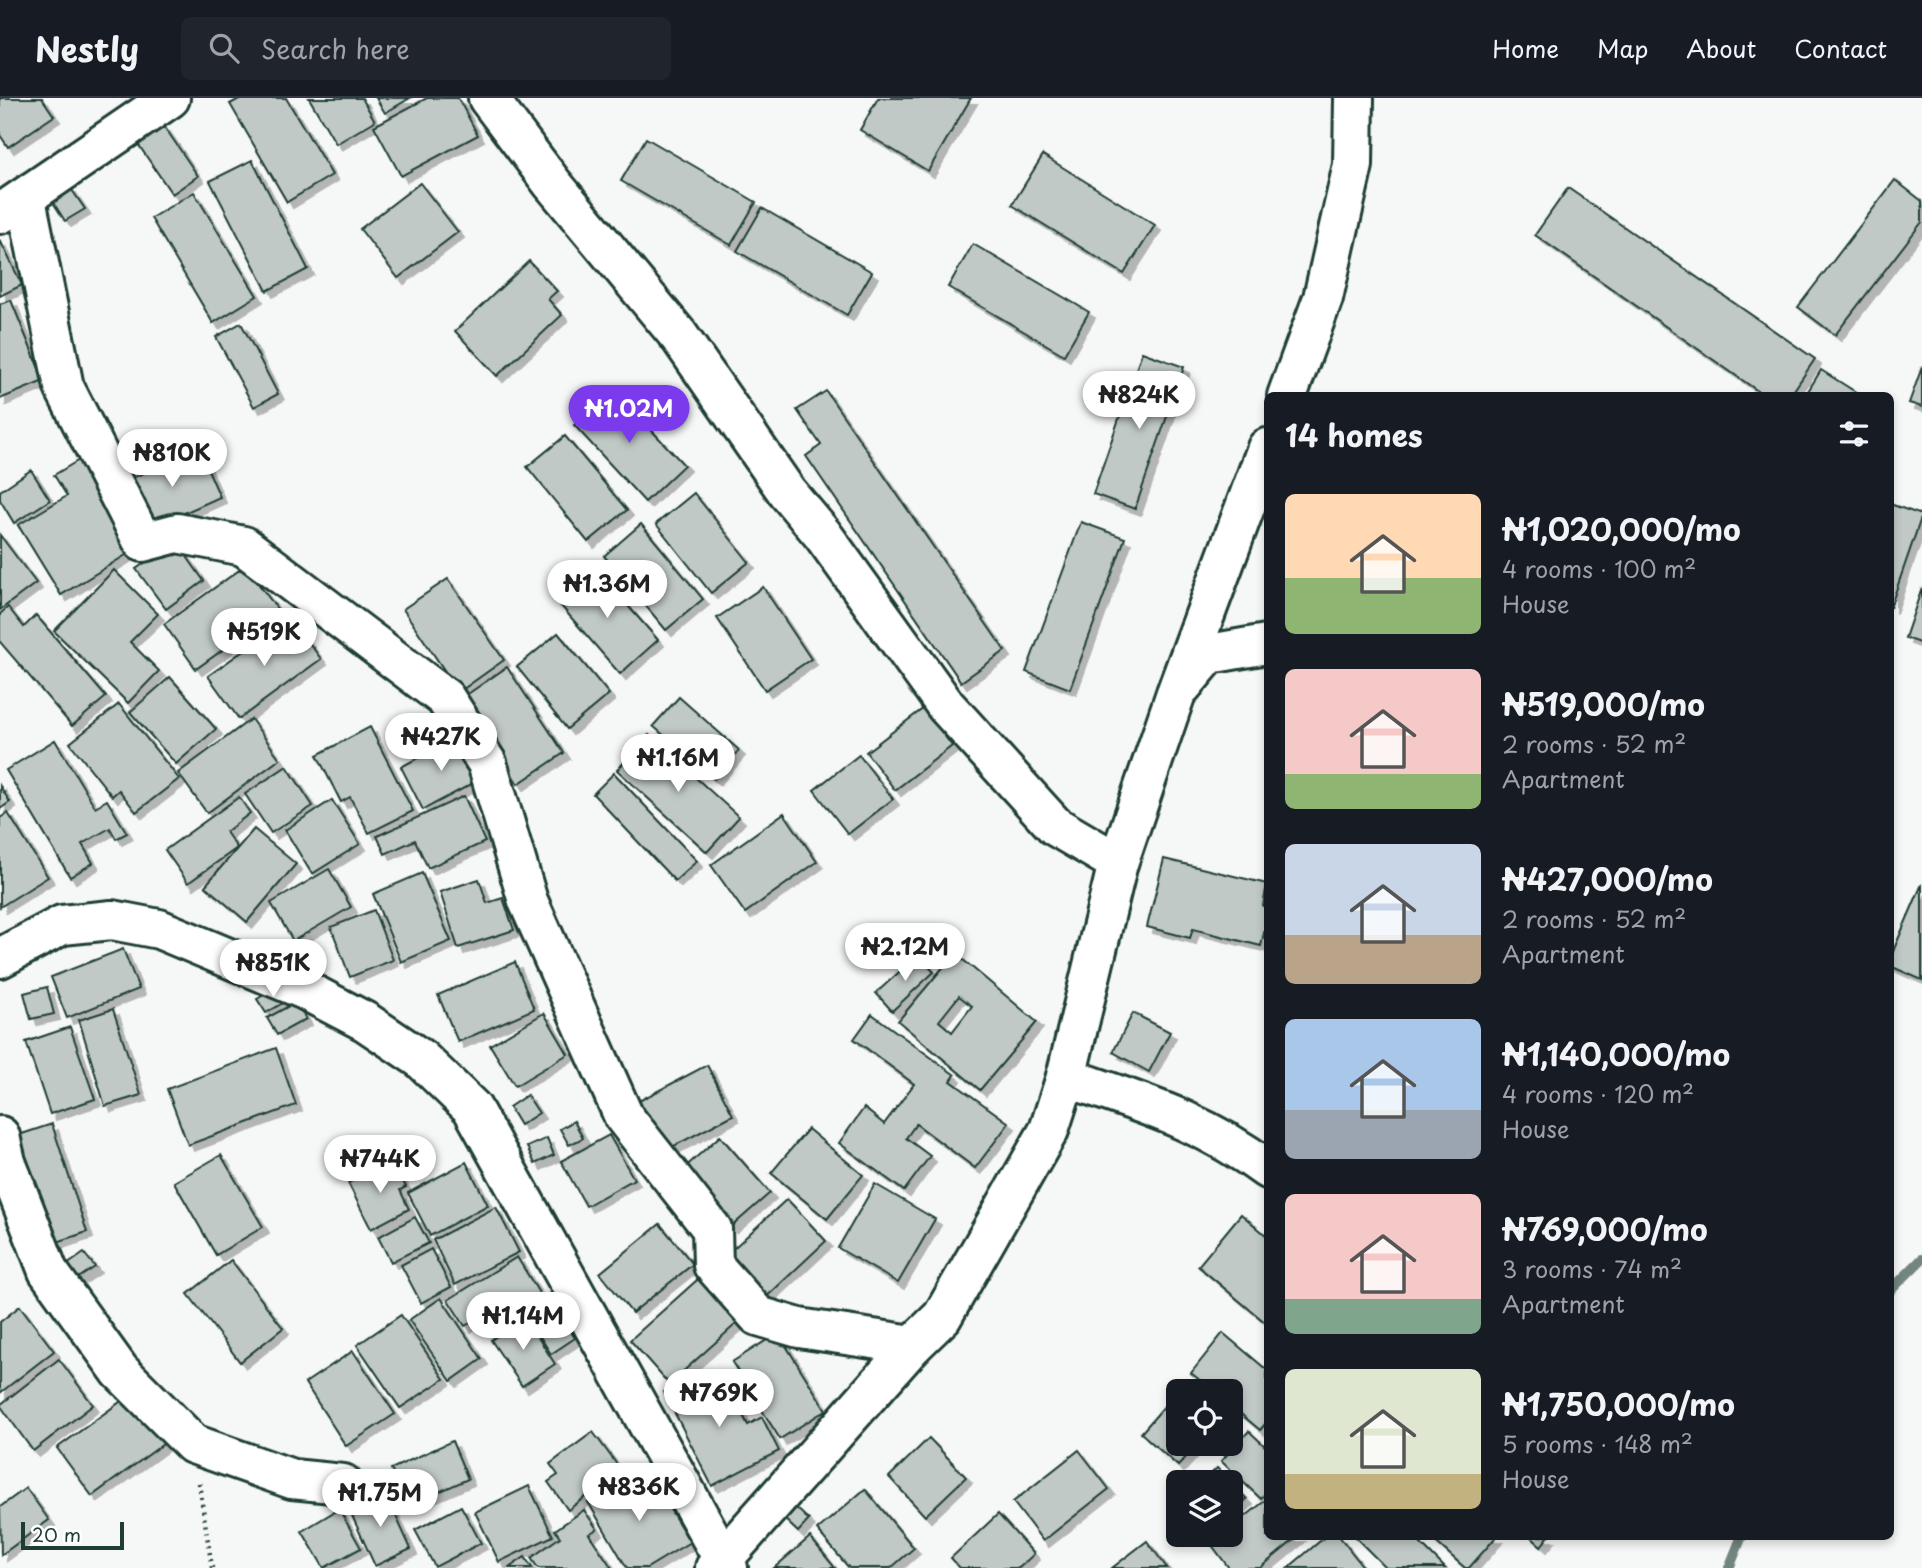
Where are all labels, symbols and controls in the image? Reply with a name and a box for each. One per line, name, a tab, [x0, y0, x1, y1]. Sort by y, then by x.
search box	[181, 17, 671, 80]
text: Nestly	[35, 23, 139, 73]
icon: search	[205, 29, 243, 67]
text: Search here	[261, 29, 410, 68]
text: Home	[1492, 30, 1559, 66]
text: Map	[1597, 30, 1648, 66]
text: About	[1686, 30, 1756, 66]
text: Contact	[1794, 30, 1887, 66]
pin: ₦824K	[1090, 372, 1188, 431]
text: ₦824K	[1099, 376, 1179, 411]
pin: ₦1.02M	[572, 386, 686, 445]
text: ₦1.02M	[585, 390, 673, 425]
text: 14 homes	[1285, 412, 1423, 457]
icon: filters	[1835, 415, 1873, 453]
pin: ₦810K	[123, 430, 221, 489]
text: ₦810K	[133, 434, 211, 469]
text: ₦1,020,000/mo	[1502, 506, 1741, 551]
icon: home	[1341, 522, 1425, 606]
text: 4 rooms · 100 m²	[1502, 551, 1696, 586]
pin: ₦1.36M	[550, 560, 664, 620]
text: ₦1.36M	[563, 565, 651, 600]
text: House	[1502, 586, 1569, 621]
pin: ₦519K	[215, 608, 313, 668]
text: ₦519K	[227, 613, 301, 648]
text: ₦519,000/mo	[1502, 681, 1705, 726]
icon: home	[1341, 697, 1425, 781]
pin: ₦427K	[392, 714, 490, 773]
text: ₦427K	[401, 718, 481, 753]
text: 2 rooms · 52 m²	[1502, 726, 1686, 761]
pin: ₦1.16M	[621, 734, 735, 794]
text: ₦1.16M	[637, 739, 719, 774]
text: Apartment	[1502, 761, 1625, 796]
text: ₦427,000/mo	[1502, 856, 1713, 901]
icon: home	[1341, 872, 1425, 956]
text: 2 rooms · 52 m²	[1502, 901, 1686, 936]
pin: ₦2.12M	[848, 924, 962, 983]
text: ₦2.12M	[861, 928, 949, 963]
text: Apartment	[1502, 936, 1625, 971]
pin: ₦851K	[224, 940, 322, 999]
text: ₦851K	[236, 944, 310, 979]
text: ₦1,140,000/mo	[1502, 1031, 1730, 1076]
icon: home	[1341, 1047, 1425, 1131]
text: 4 rooms · 120 m²	[1502, 1076, 1694, 1111]
text: House	[1502, 1111, 1569, 1146]
pin: ₦744K	[331, 1136, 429, 1195]
text: ₦744K	[340, 1140, 420, 1175]
text: ₦769,000/mo	[1502, 1206, 1708, 1251]
icon: home	[1341, 1222, 1425, 1306]
text: 3 rooms · 74 m²	[1502, 1251, 1682, 1286]
text: Apartment	[1502, 1286, 1625, 1321]
pin: ₦1.14M	[466, 1292, 580, 1352]
text: ₦1.14M	[482, 1297, 564, 1332]
pin: ₦769K	[670, 1370, 768, 1429]
text: ₦769K	[680, 1374, 758, 1409]
map controls	[1166, 1379, 1243, 1547]
button: locate	[1166, 1379, 1243, 1456]
text: ₦1,750,000/mo	[1502, 1381, 1735, 1426]
icon: home	[1341, 1397, 1425, 1481]
text: 5 rooms · 148 m²	[1502, 1426, 1693, 1461]
text: House	[1502, 1461, 1569, 1496]
pin: ₦836K	[590, 1464, 688, 1523]
text: ₦836K	[598, 1468, 680, 1503]
pin: ₦1.75M	[323, 1470, 437, 1529]
button: layers	[1166, 1470, 1243, 1547]
text: ₦1.75M	[338, 1474, 422, 1509]
scale bar	[21, 1519, 124, 1551]
text: 20 m	[32, 1520, 81, 1548]

